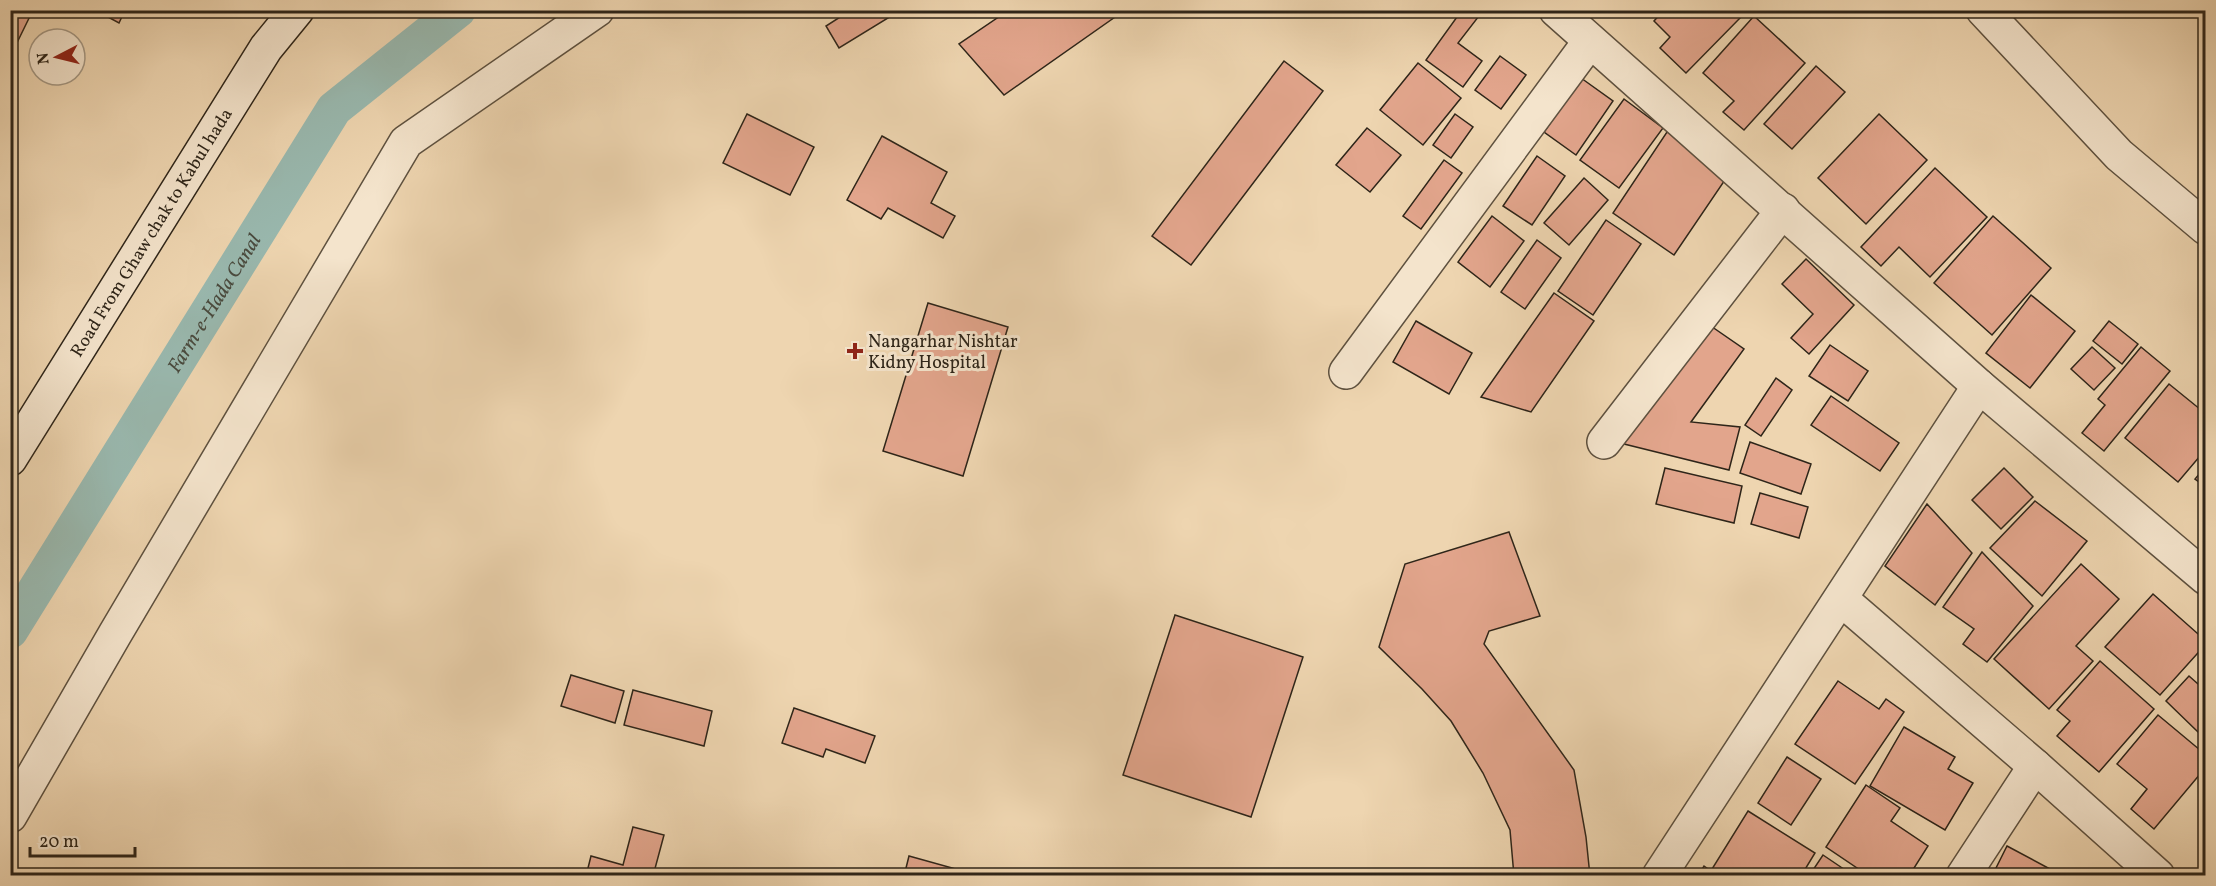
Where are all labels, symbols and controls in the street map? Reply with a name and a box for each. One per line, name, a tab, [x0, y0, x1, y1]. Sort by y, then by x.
north arrow	[27, 27, 87, 87]
text: N	[32, 51, 56, 66]
street label: Road From Ghaw chak to Kabul hada	[65, 104, 239, 362]
water label: Farm-e-Hada Canal	[162, 229, 269, 379]
place label: Nangarhar Nishtar Kidny Hospital	[868, 330, 1018, 376]
marker: Nangarhar Nishtar Kidny Hospital	[846, 342, 864, 360]
scale bar	[30, 820, 135, 858]
text: 20 m	[39, 830, 79, 855]

